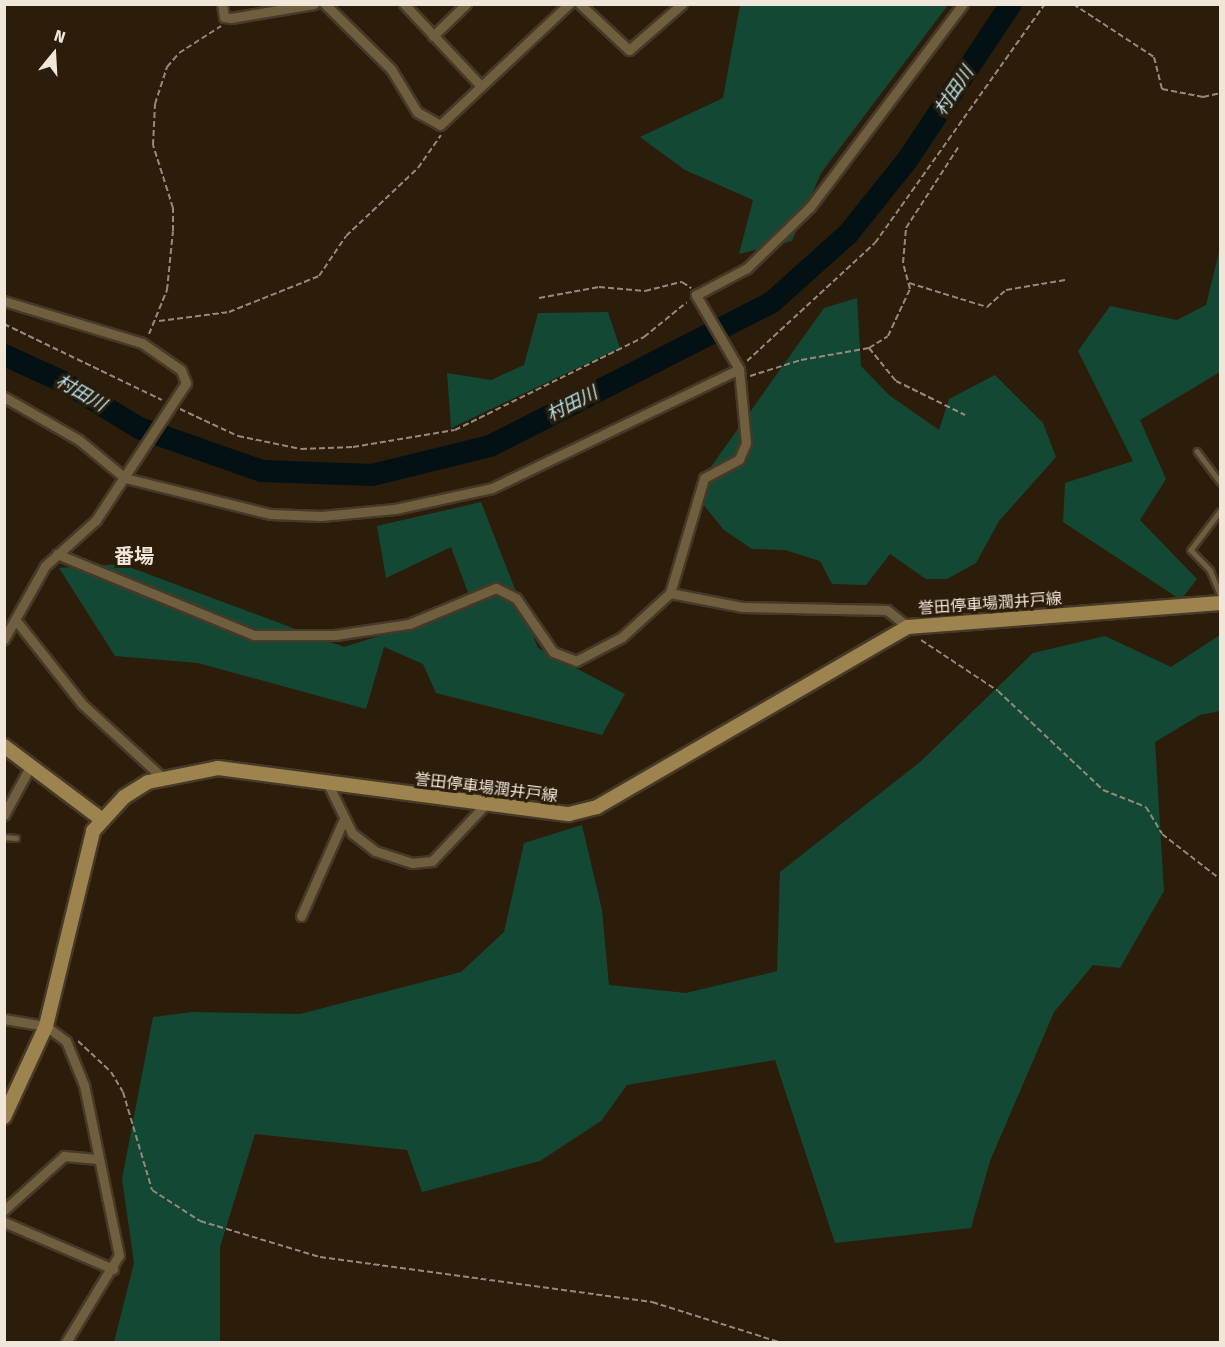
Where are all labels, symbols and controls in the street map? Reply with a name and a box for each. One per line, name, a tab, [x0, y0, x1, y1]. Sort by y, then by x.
north arrow	[24, 24, 84, 84]
text: N	[52, 26, 68, 47]
water label: 村田川	[930, 63, 978, 119]
water label: 村田川	[52, 370, 110, 416]
water label: 村田川	[543, 382, 601, 426]
district label: 番場	[114, 544, 154, 568]
street label: 誉田停車場潤井戸線	[918, 589, 1062, 619]
street label: 誉田停車場潤井戸線	[413, 770, 559, 806]

